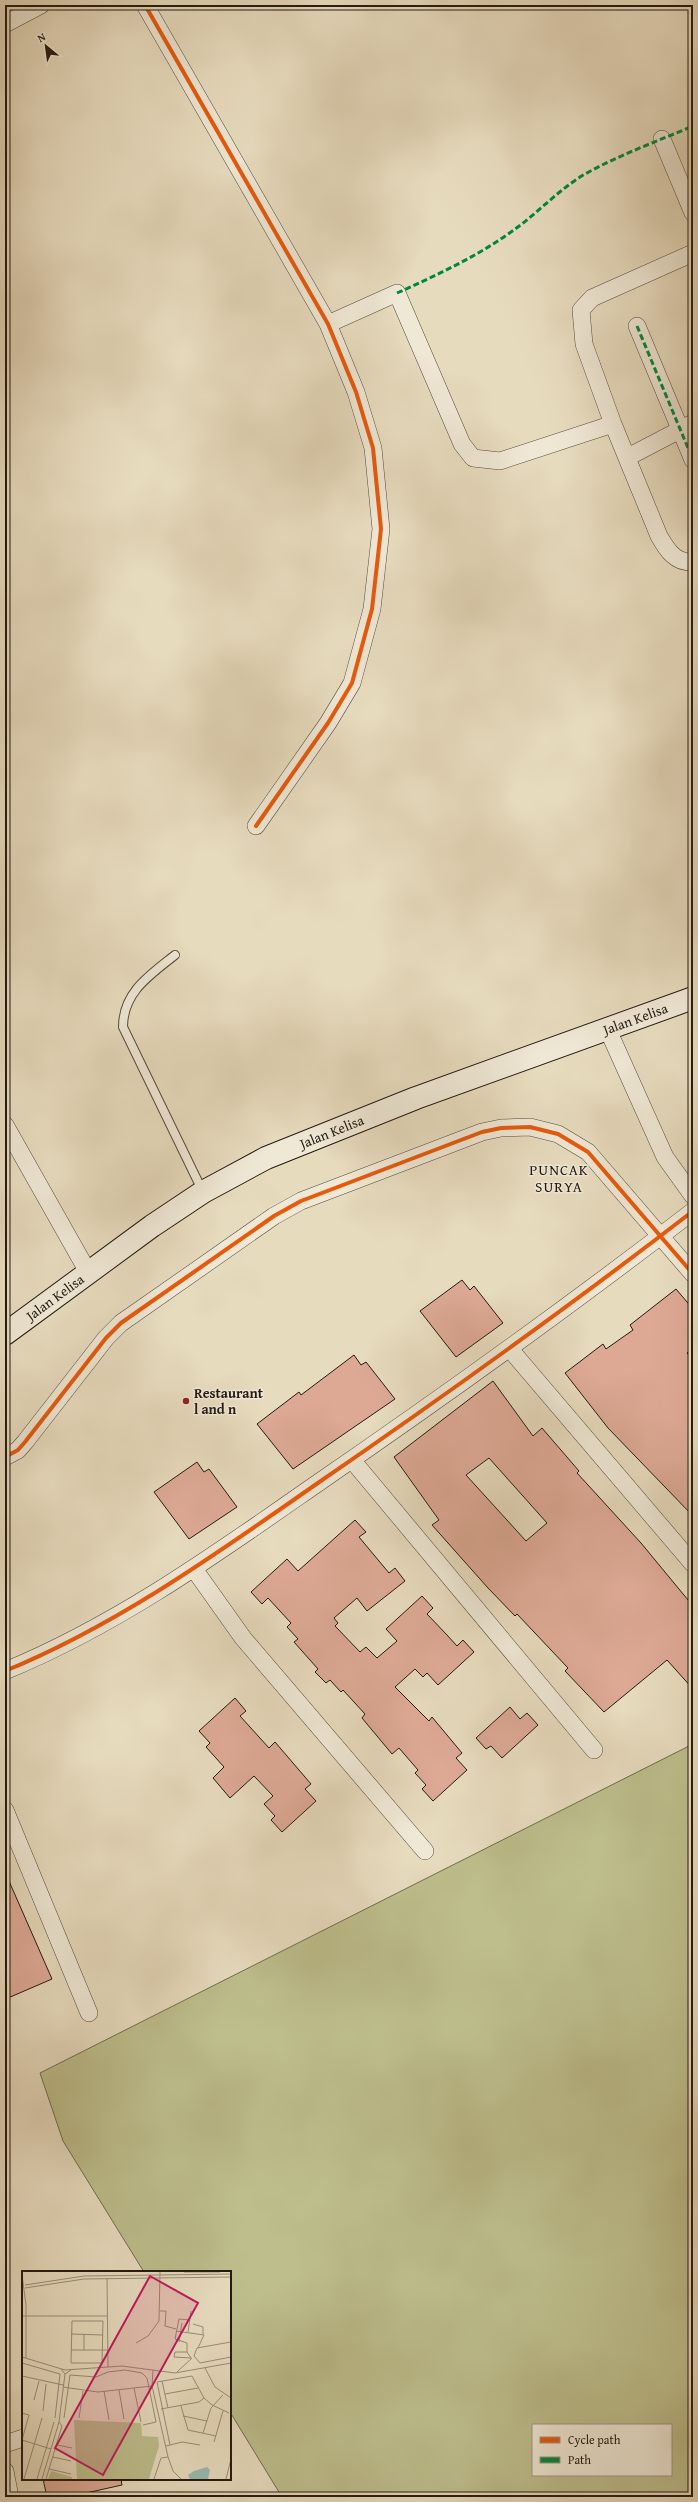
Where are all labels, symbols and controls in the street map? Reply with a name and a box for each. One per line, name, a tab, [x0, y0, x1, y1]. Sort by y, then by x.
north arrow	[26, 26, 66, 66]
text: N	[34, 28, 49, 46]
street label: Jalan Kelisa	[598, 998, 671, 1040]
street label: Jalan Kelisa	[295, 1110, 367, 1154]
district label: PUNCAK SURYA	[529, 1159, 589, 1197]
street label: Jalan Kelisa	[20, 1269, 88, 1327]
place label: Restaurant l and n	[194, 1383, 264, 1419]
marker: Restaurant l and n	[181, 1396, 191, 1406]
inset map	[22, 2271, 231, 2480]
legend	[532, 2424, 672, 2476]
text: Cycle path	[568, 2431, 621, 2448]
text: Path	[568, 2451, 591, 2468]

